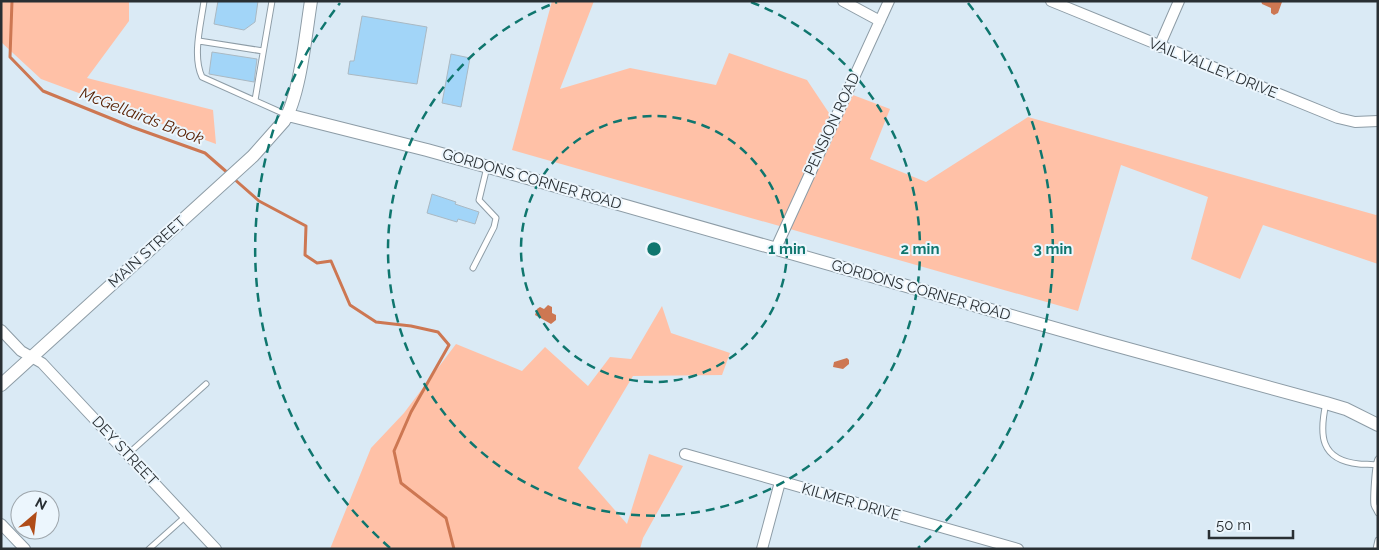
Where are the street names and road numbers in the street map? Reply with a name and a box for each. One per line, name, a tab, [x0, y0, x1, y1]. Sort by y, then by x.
street label: VAIL VALLEY DRIVE	[1146, 34, 1280, 102]
street label: PENSION ROAD	[800, 70, 864, 178]
street label: GORDONS CORNER ROAD	[440, 145, 624, 213]
street label: MAIN STREET	[105, 213, 189, 291]
street label: GORDONS CORNER ROAD	[829, 256, 1013, 324]
street label: DEY STREET	[88, 413, 162, 489]
street label: KILMER DRIVE	[800, 479, 902, 525]

